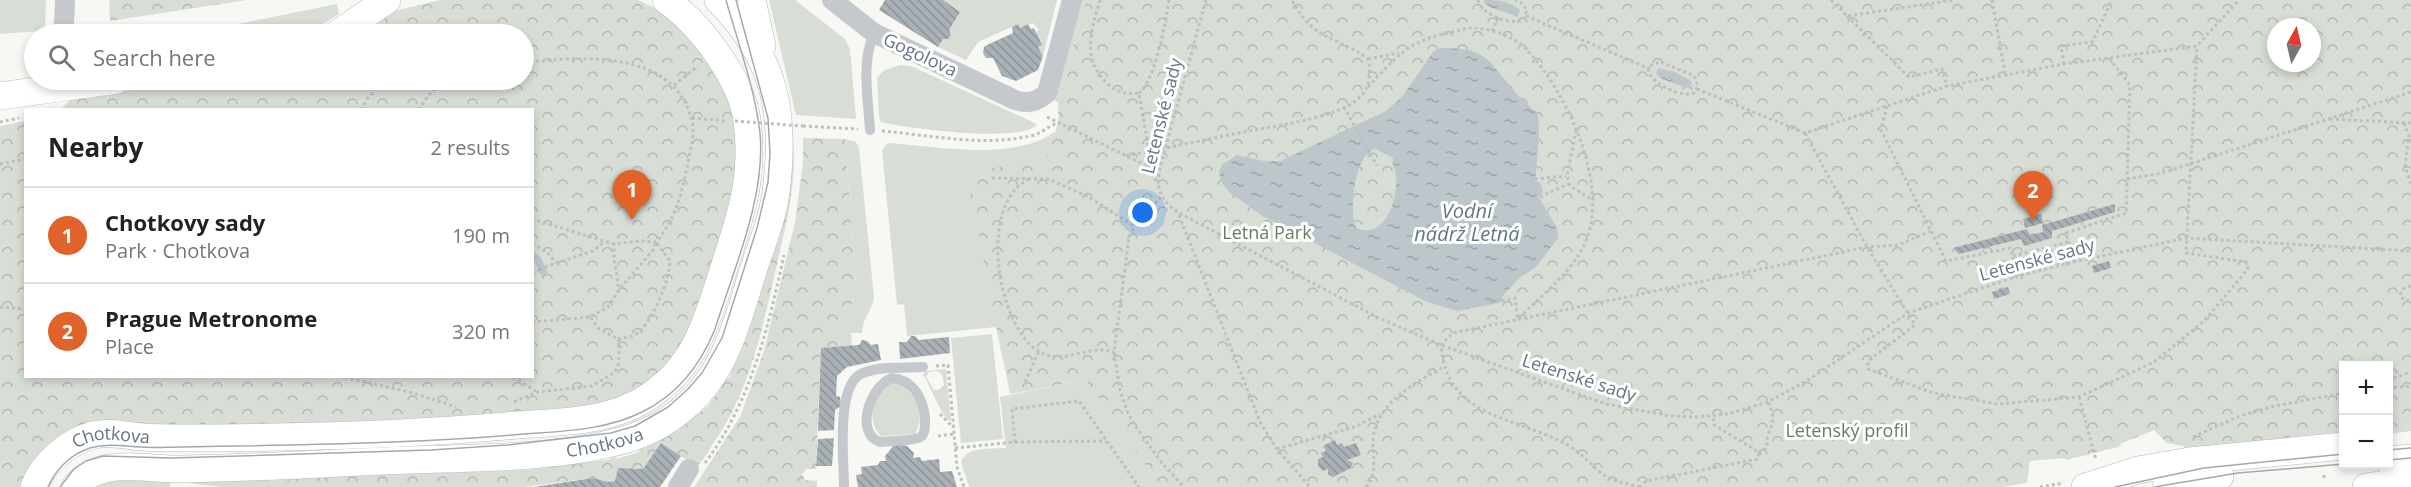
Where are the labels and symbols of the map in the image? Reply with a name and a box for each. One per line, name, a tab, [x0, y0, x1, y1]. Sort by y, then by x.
north arrow	[2267, 18, 2321, 72]
street label: Gogolova	[880, 27, 961, 82]
street label: Letenské sady	[1135, 54, 1187, 176]
pin: 1	[612, 170, 652, 220]
pin: 2	[2014, 172, 2052, 221]
water label: Vodní nádrž Letná	[1414, 197, 1520, 247]
your location	[1128, 198, 1157, 227]
park label: Letná Park	[1222, 220, 1312, 244]
street label: Letenské sady	[1976, 232, 2098, 286]
street label: Letenské sady	[1519, 347, 1640, 407]
park label: Letenský profil	[1785, 418, 1909, 442]
street label: Chotkova	[67, 420, 151, 453]
street label: Chotkova	[564, 421, 647, 462]

